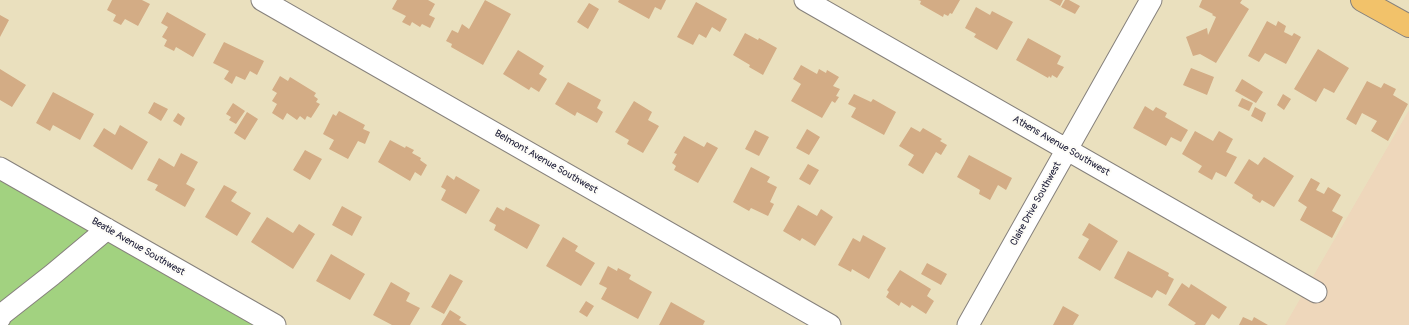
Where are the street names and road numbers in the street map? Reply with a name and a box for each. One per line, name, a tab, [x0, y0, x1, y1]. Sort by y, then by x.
street label: Athens Avenue Southwest	[1010, 113, 1112, 179]
street label: Belmont Avenue Southwest	[492, 128, 600, 196]
street label: Claire Drive Southwest	[1008, 160, 1064, 248]
street label: Beatie Avenue Southwest	[89, 215, 187, 279]

